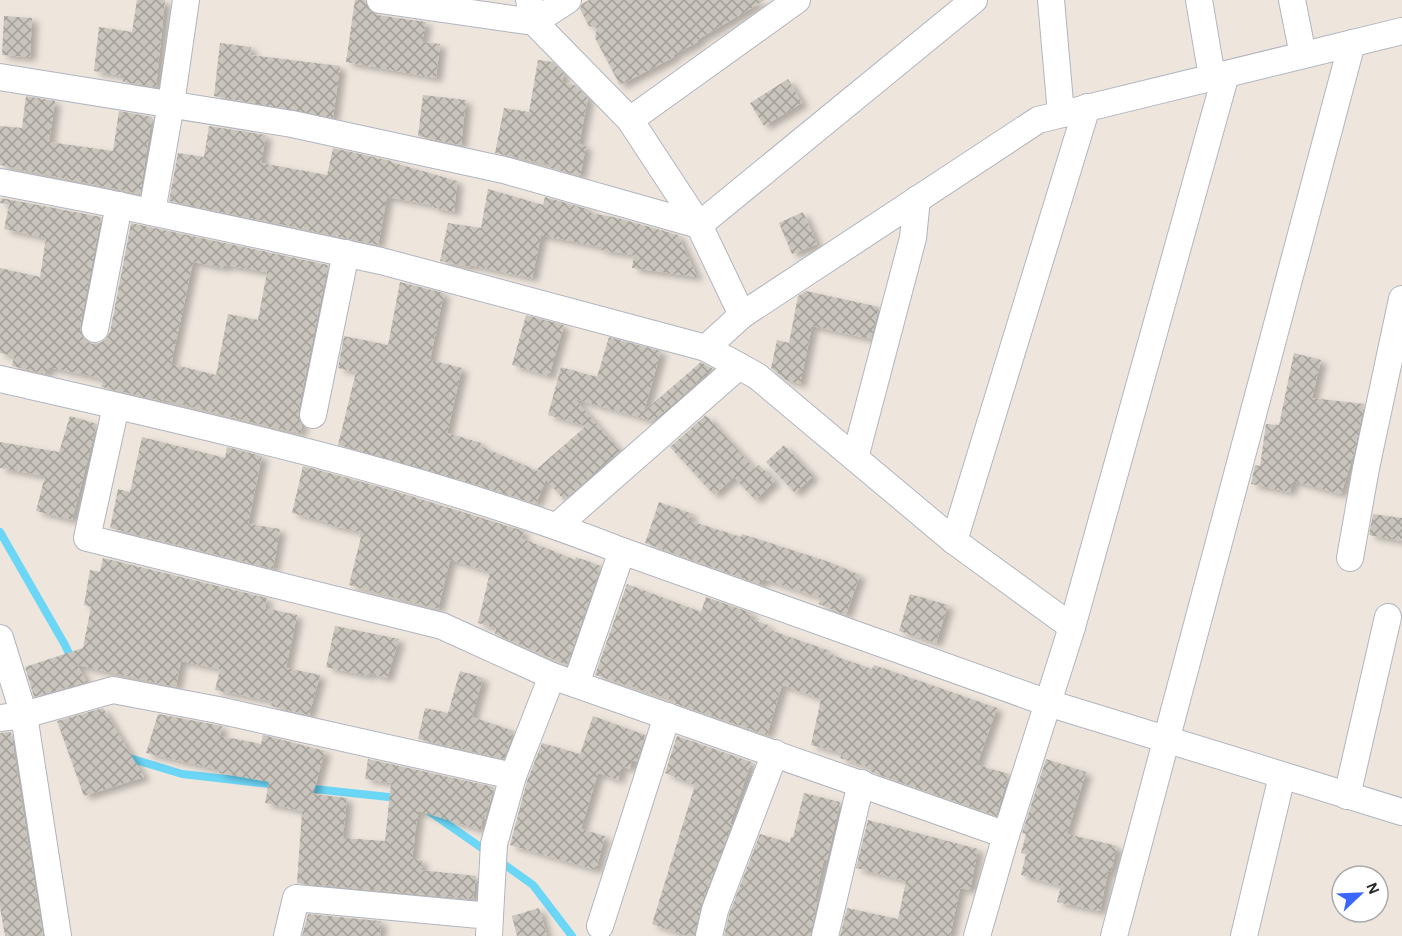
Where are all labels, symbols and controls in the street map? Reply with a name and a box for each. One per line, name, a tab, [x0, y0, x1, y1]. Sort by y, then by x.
north arrow	[1330, 864, 1390, 924]
text: N	[1363, 880, 1382, 897]

